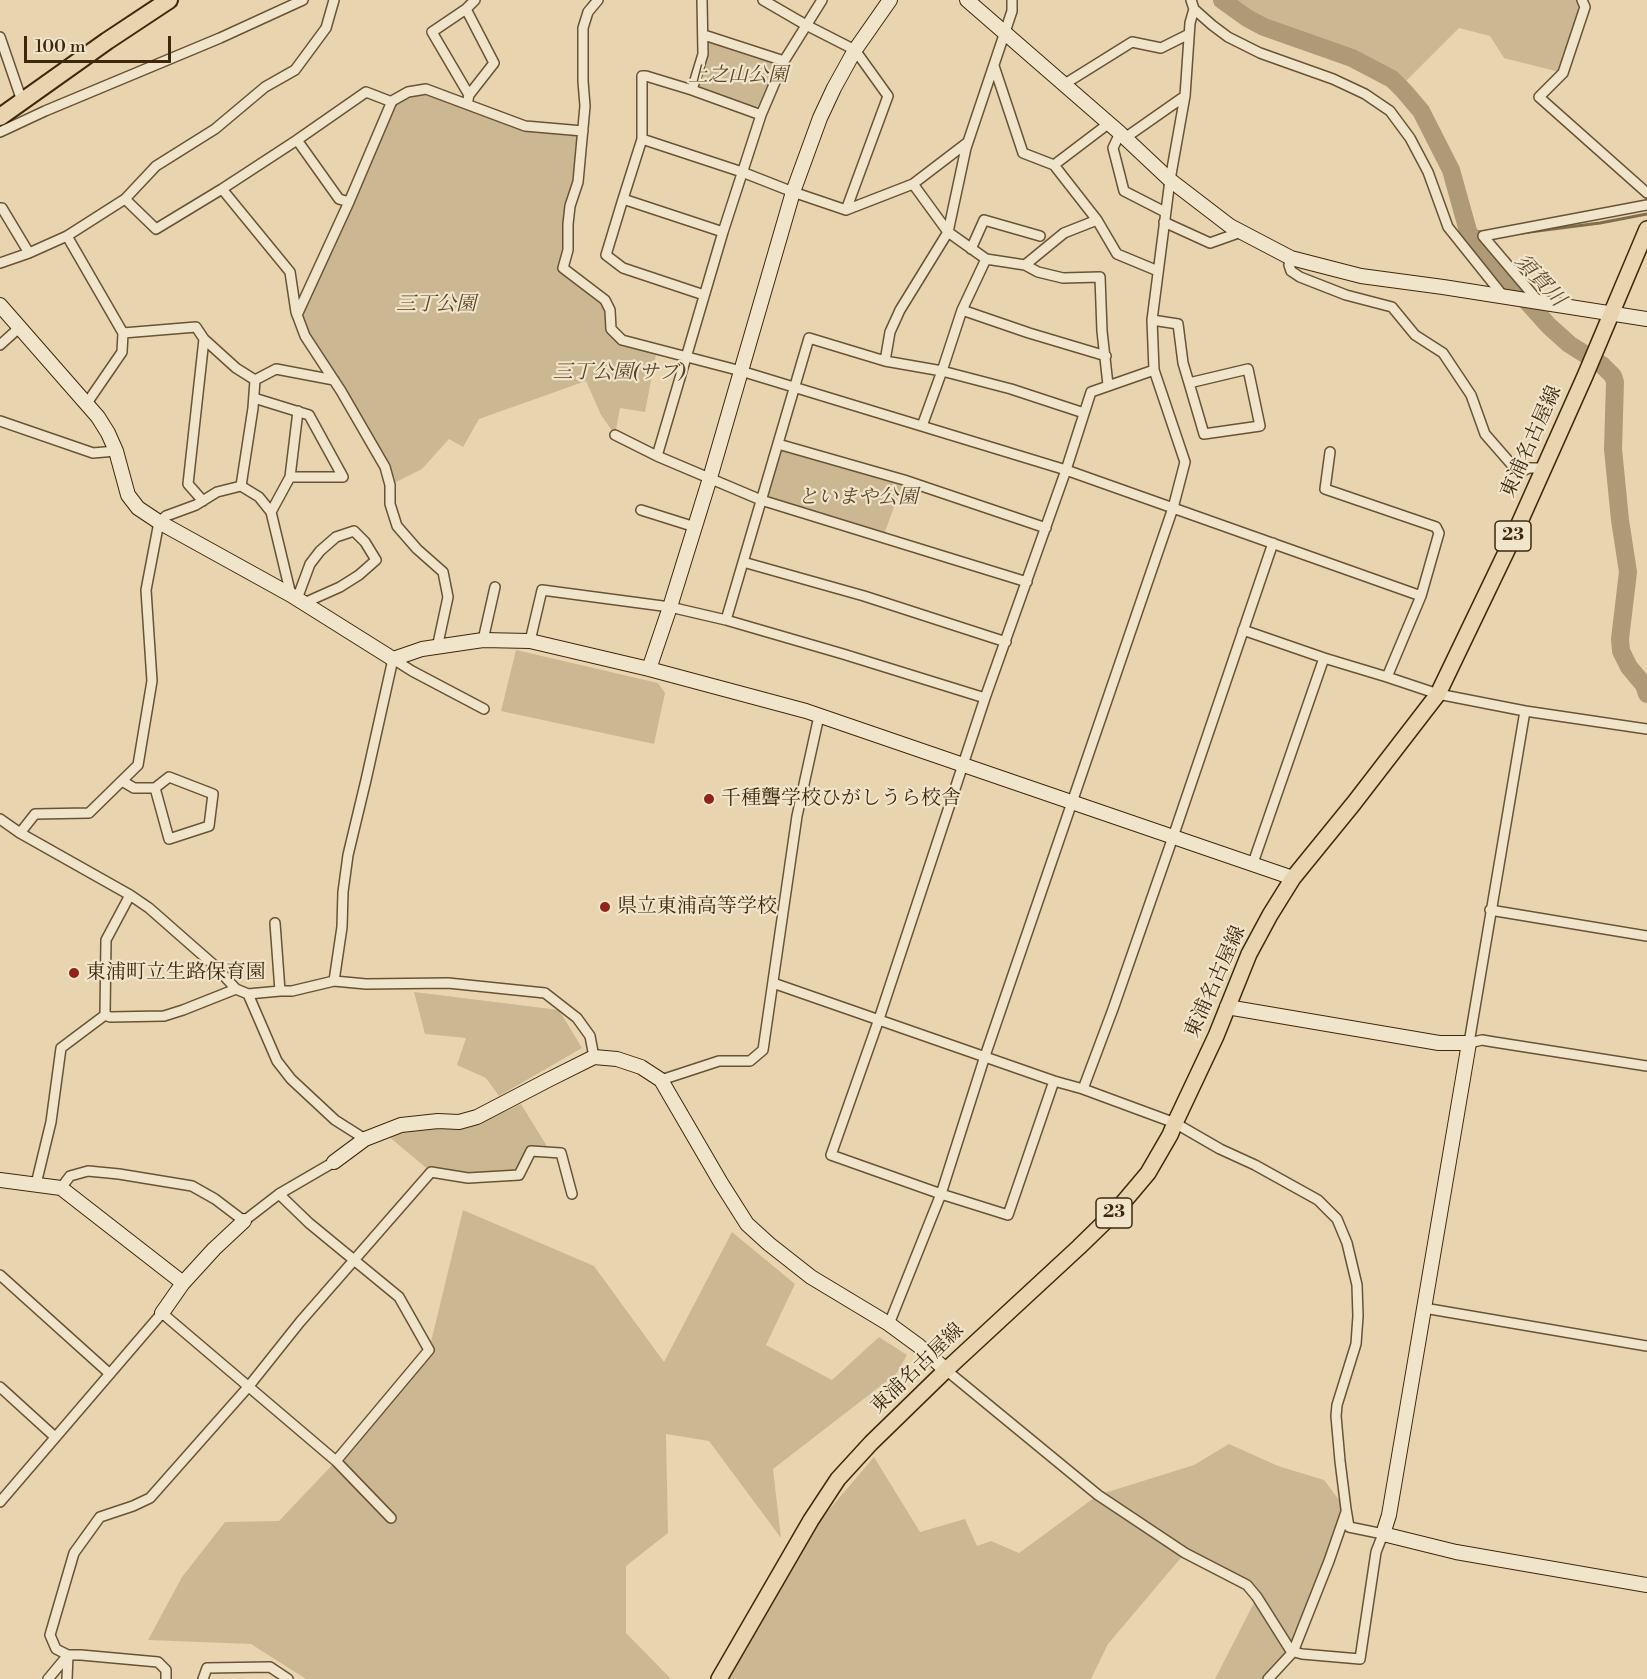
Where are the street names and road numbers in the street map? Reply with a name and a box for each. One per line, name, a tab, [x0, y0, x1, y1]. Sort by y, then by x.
street label: 東浦名古屋線	[1497, 382, 1567, 502]
road number: 23	[1495, 521, 1531, 551]
street label: 東浦名古屋線	[1181, 922, 1251, 1042]
road number: 23	[1096, 1198, 1132, 1228]
street label: 東浦名古屋線	[867, 1319, 969, 1419]

